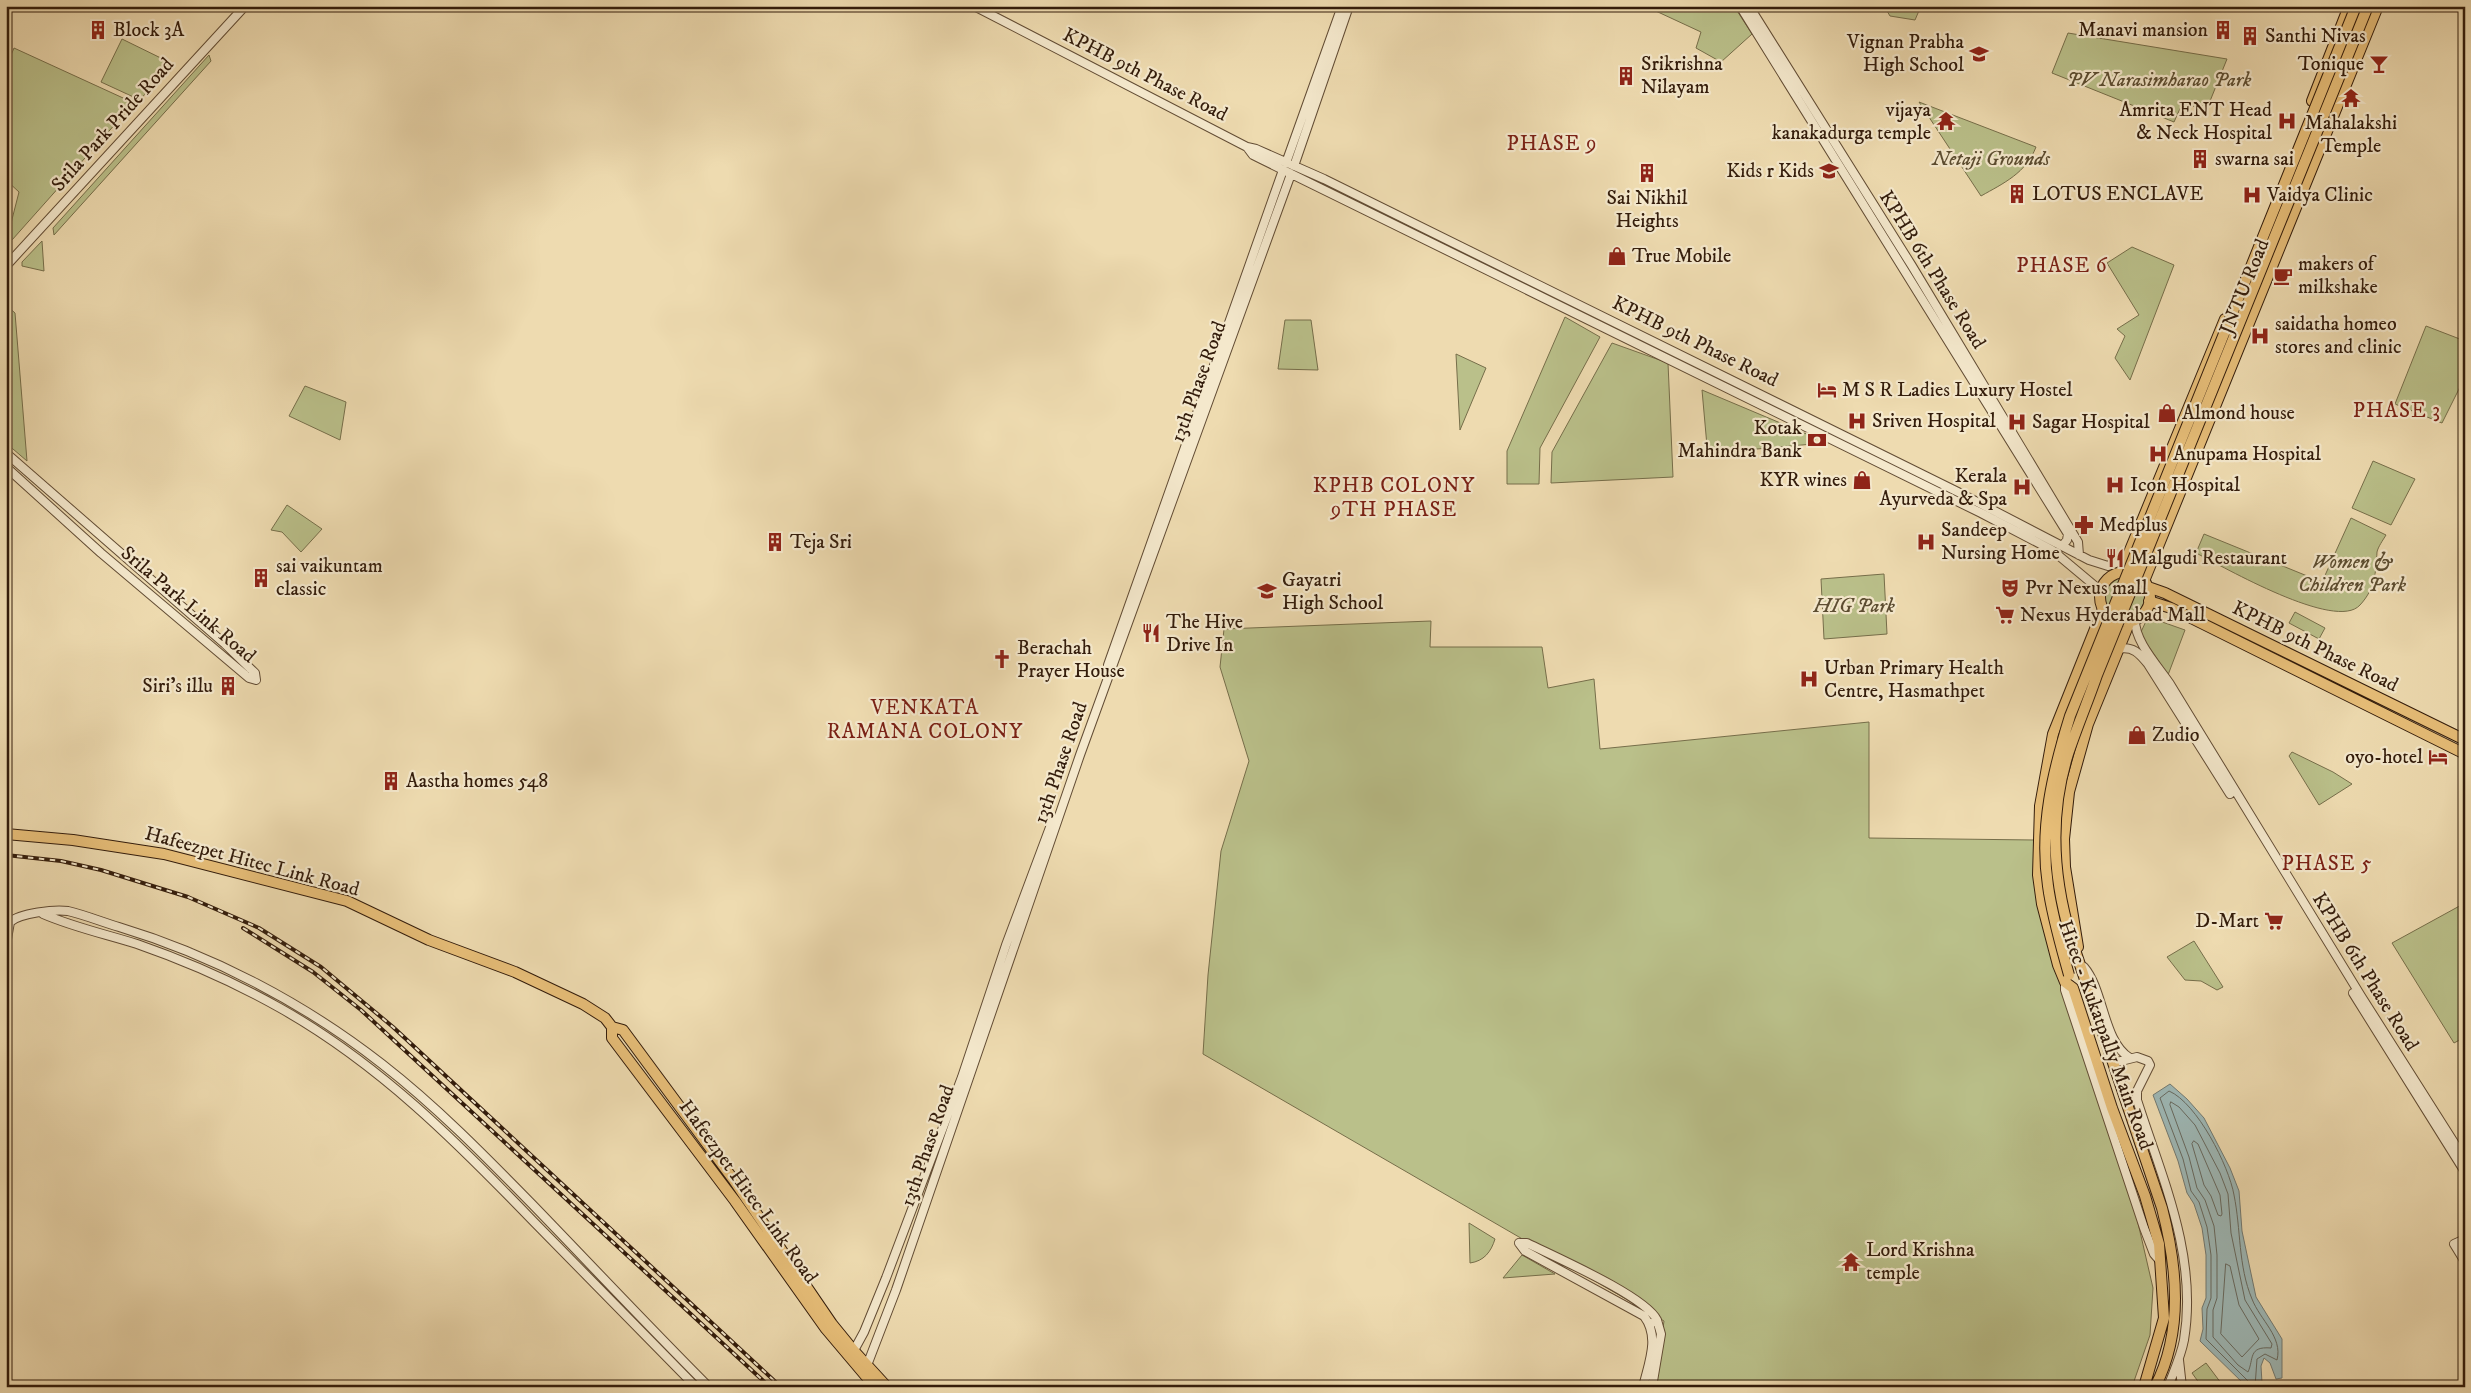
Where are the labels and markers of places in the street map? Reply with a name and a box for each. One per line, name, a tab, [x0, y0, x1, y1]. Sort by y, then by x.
place label: Block 3A	[113, 18, 184, 43]
place label: Manavi mansion	[2078, 18, 2209, 43]
building icon: Block 3A	[87, 19, 109, 41]
building icon: Manavi mansion	[2212, 19, 2234, 41]
place label: Santhi Nivas	[2265, 24, 2366, 49]
building icon: Santhi Nivas	[2239, 25, 2261, 47]
place label: Vignan Prabha High School	[1846, 30, 1964, 78]
school or university icon: Vignan Prabha High School	[1968, 43, 1990, 65]
place label: Srikrishna Nilayam	[1641, 52, 1723, 100]
place label: Tonique	[2298, 52, 2364, 77]
bar icon: Tonique	[2368, 53, 2390, 75]
building icon: Srikrishna Nilayam	[1615, 65, 1637, 87]
temple icon: Mahalakshi Temple	[2340, 87, 2362, 109]
place label: vijaya kanakadurga temple	[1772, 98, 1932, 146]
place label: Amrita ENT Head & Neck Hospital	[2119, 98, 2272, 146]
temple icon: vijaya kanakadurga temple	[1935, 110, 1957, 132]
hospital icon: Amrita ENT Head & Neck Hospital	[2276, 110, 2298, 132]
place label: Mahalakshi Temple	[2305, 111, 2397, 159]
place label: swarna sai	[2215, 147, 2294, 172]
building icon: swarna sai	[2189, 148, 2211, 170]
place label: Kids r Kids	[1726, 159, 1814, 184]
school or university icon: Kids r Kids	[1818, 160, 1840, 182]
building icon: Sai Nikhil Heights	[1636, 162, 1658, 184]
place label: LOTUS ENCLAVE	[2032, 182, 2203, 207]
building icon: LOTUS ENCLAVE	[2006, 183, 2028, 205]
place label: Vaidya Clinic	[2266, 183, 2373, 208]
hospital icon: Vaidya Clinic	[2241, 184, 2263, 206]
place label: Sai Nikhil Heights	[1606, 186, 1688, 234]
place label: True Mobile	[1632, 244, 1731, 269]
shop icon: True Mobile	[1606, 245, 1628, 267]
place label: makers of milkshake	[2298, 252, 2378, 300]
cafe icon: makers of milkshake	[2272, 265, 2294, 287]
place label: saidatha homeo stores and clinic	[2275, 312, 2402, 360]
hospital icon: saidatha homeo stores and clinic	[2249, 325, 2271, 347]
place label: M S R Ladies Luxury Hostel	[1842, 378, 2073, 403]
hotel icon: M S R Ladies Luxury Hostel	[1816, 379, 1838, 401]
place label: Almond house	[2182, 401, 2295, 426]
shop icon: Almond house	[2156, 402, 2178, 424]
place label: Sriven Hospital	[1872, 409, 1996, 434]
hospital icon: Sriven Hospital	[1846, 410, 1868, 432]
place label: Sagar Hospital	[2032, 410, 2150, 435]
hospital icon: Sagar Hospital	[2006, 411, 2028, 433]
place label: Kotak Mahindra Bank	[1677, 416, 1802, 464]
bank icon: Kotak Mahindra Bank	[1806, 429, 1828, 451]
place label: Anupama Hospital	[2173, 442, 2321, 467]
hospital icon: Anupama Hospital	[2147, 443, 2169, 465]
place label: Kerala Ayurveda & Spa	[1879, 464, 2008, 512]
place label: KYR wines	[1759, 468, 1847, 493]
shop icon: KYR wines	[1851, 469, 1873, 491]
place label: Icon Hospital	[2130, 473, 2240, 498]
hospital icon: Icon Hospital	[2104, 474, 2126, 496]
hospital icon: Kerala Ayurveda & Spa	[2011, 476, 2033, 498]
place label: Medplus	[2099, 513, 2168, 538]
pharmacy icon: Medplus	[2073, 514, 2095, 536]
place label: Sandeep Nursing Home	[1941, 518, 2060, 566]
place label: Teja Sri	[790, 530, 852, 555]
building icon: Teja Sri	[764, 531, 786, 553]
hospital icon: Sandeep Nursing Home	[1915, 531, 1937, 553]
place label: Malgudi Restaurant	[2130, 546, 2287, 571]
restaurant icon: Malgudi Restaurant	[2104, 547, 2126, 569]
place label: sai vaikuntam classic	[276, 554, 383, 602]
building icon: sai vaikuntam classic	[250, 567, 272, 589]
place label: Gayatri High School	[1282, 568, 1383, 616]
place label: Pvr Nexus mall	[2025, 576, 2147, 601]
theatre icon: Pvr Nexus mall	[1999, 577, 2021, 599]
school or university icon: Gayatri High School	[1256, 580, 1278, 602]
place label: Nexus Hyderabad Mall	[2020, 603, 2206, 628]
supermarket icon: Nexus Hyderabad Mall	[1994, 604, 2016, 626]
place label: The Hive Drive In	[1166, 610, 1243, 658]
restaurant icon: The Hive Drive In	[1140, 622, 1162, 644]
place label: Berachah Prayer House	[1017, 636, 1125, 684]
church icon: Berachah Prayer House	[991, 648, 1013, 670]
place label: Urban Primary Health Centre, Hasmathpet	[1824, 656, 2005, 704]
hospital icon: Urban Primary Health Centre, Hasmathpet	[1798, 668, 1820, 690]
place label: Siri's illu	[142, 674, 213, 699]
building icon: Siri's illu	[217, 675, 239, 697]
place label: Zudio	[2152, 723, 2199, 748]
shop icon: Zudio	[2126, 724, 2148, 746]
place label: oyo-hotel	[2345, 745, 2423, 770]
hotel icon: oyo-hotel	[2427, 746, 2449, 768]
place label: Aastha homes 548	[406, 769, 548, 794]
building icon: Aastha homes 548	[380, 770, 402, 792]
place label: D-Mart	[2195, 909, 2259, 934]
supermarket icon: D-Mart	[2263, 910, 2285, 932]
place label: Lord Krishna temple	[1866, 1238, 1975, 1286]
temple icon: Lord Krishna temple	[1840, 1251, 1862, 1273]

